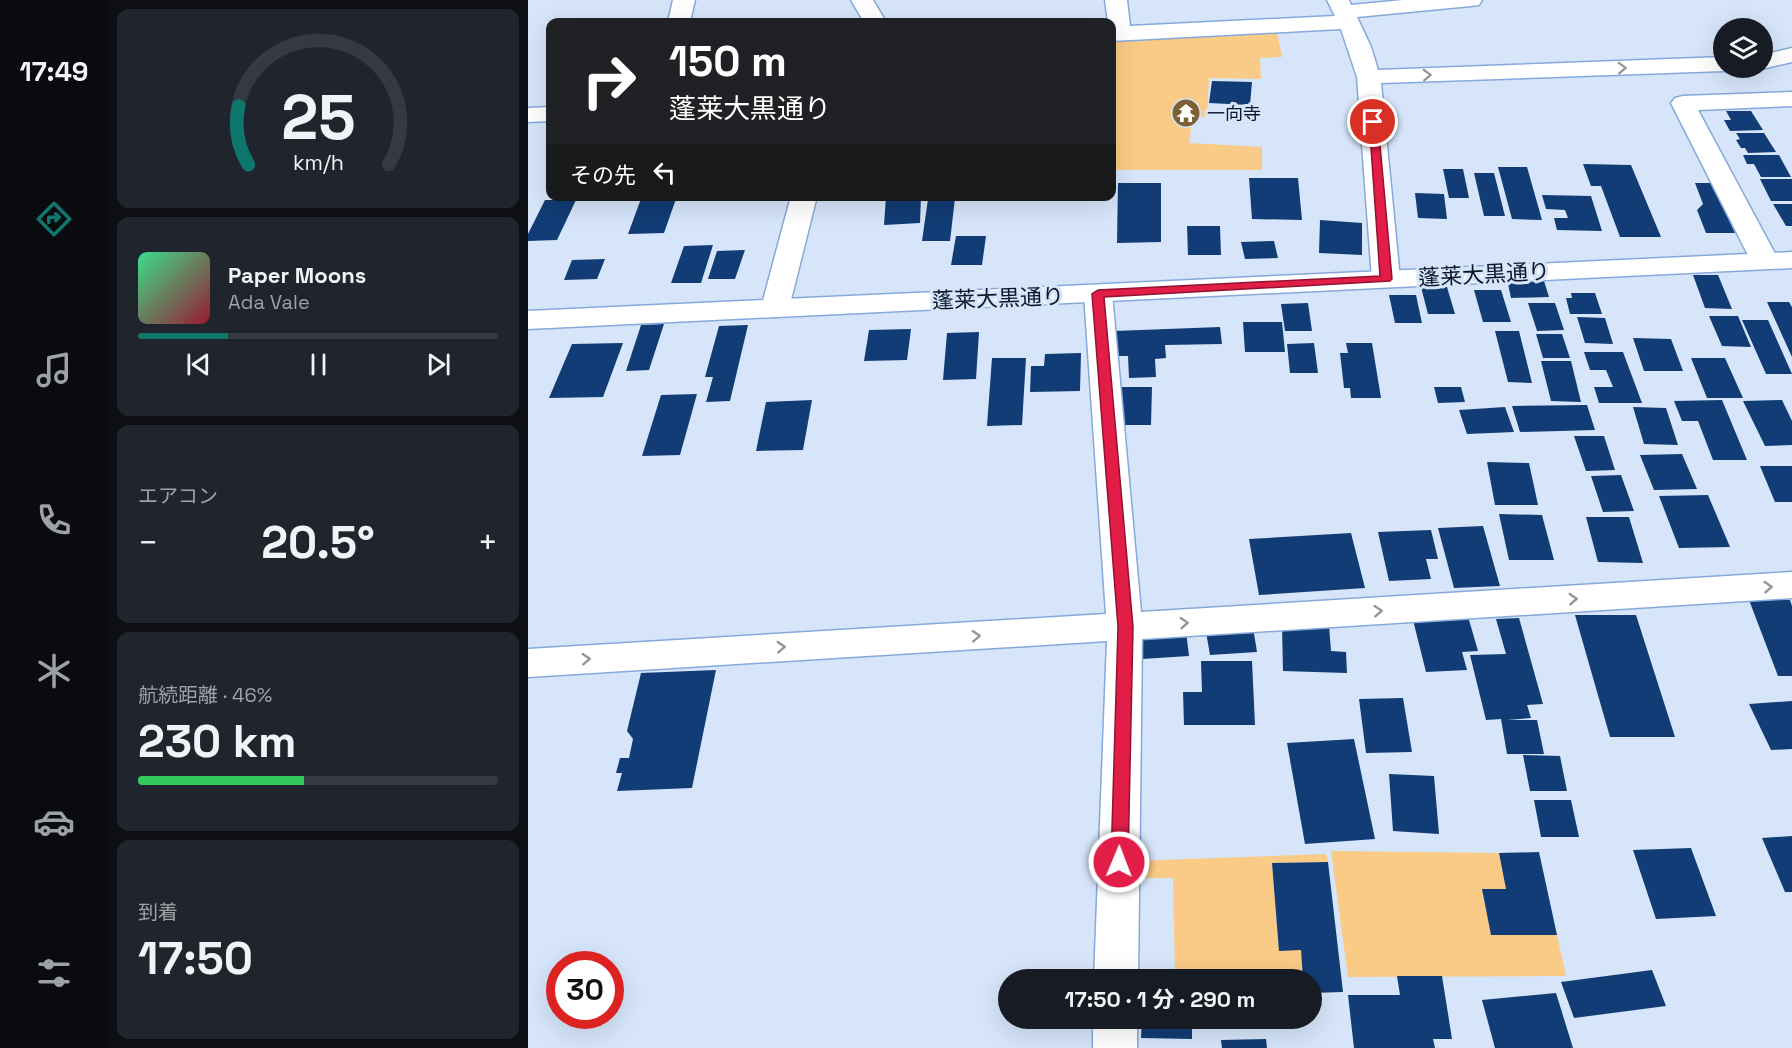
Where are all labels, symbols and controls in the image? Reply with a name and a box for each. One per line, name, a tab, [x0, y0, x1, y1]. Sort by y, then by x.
map controls	[1713, 18, 1773, 78]
button: layers	[1713, 18, 1773, 78]
text: 150 m	[669, 35, 787, 88]
icon: right	[570, 42, 648, 120]
text: 17:49	[19, 54, 89, 89]
one-way arrow	[1618, 61, 1627, 74]
one-way arrow	[1423, 68, 1432, 81]
text: 25	[281, 79, 355, 158]
text: 蓬莱大黒通り	[669, 91, 831, 126]
pin	[1347, 96, 1398, 147]
temple icon: 一向寺	[1170, 97, 1202, 129]
place label: 一向寺	[1207, 102, 1261, 125]
icon: arrive	[1356, 105, 1389, 138]
text: km/h	[292, 150, 344, 177]
icon: left	[648, 156, 681, 189]
text: その先	[570, 161, 636, 189]
icon: directions	[33, 198, 75, 240]
street label: 蓬莱大黒通り	[1417, 257, 1551, 291]
text: Paper Moons	[228, 261, 366, 289]
street label: 蓬莱大黒通り	[932, 282, 1064, 314]
text: Ada Vale	[228, 289, 310, 315]
icon: previous	[182, 348, 215, 381]
icon: pause	[302, 348, 335, 381]
icon: next	[422, 348, 455, 381]
icon: music	[33, 349, 75, 391]
text: エアコン	[138, 483, 218, 509]
icon: phone	[33, 499, 75, 541]
text: 20.5°	[261, 514, 375, 571]
text: −	[138, 522, 158, 564]
text: +	[478, 522, 498, 564]
one-way arrow	[1763, 580, 1772, 593]
one-way arrow	[1568, 592, 1577, 605]
one-way arrow	[1374, 605, 1383, 618]
one-way arrow	[1179, 617, 1188, 630]
one-way arrow	[971, 629, 980, 642]
one-way arrow	[777, 641, 786, 654]
icon: climate	[33, 650, 75, 692]
one-way arrow	[582, 653, 591, 666]
text: 航続距離 · 46%	[138, 682, 272, 708]
text: 230 km	[138, 713, 297, 770]
icon: car	[33, 801, 75, 843]
position arrow	[1087, 830, 1151, 894]
text: 到着	[138, 899, 178, 925]
text: 17:50	[138, 930, 253, 987]
speed limit sign: 30	[546, 951, 624, 1029]
icon: filters	[33, 952, 75, 994]
text: 17:50 · 1 分 · 290 m	[1065, 985, 1255, 1013]

